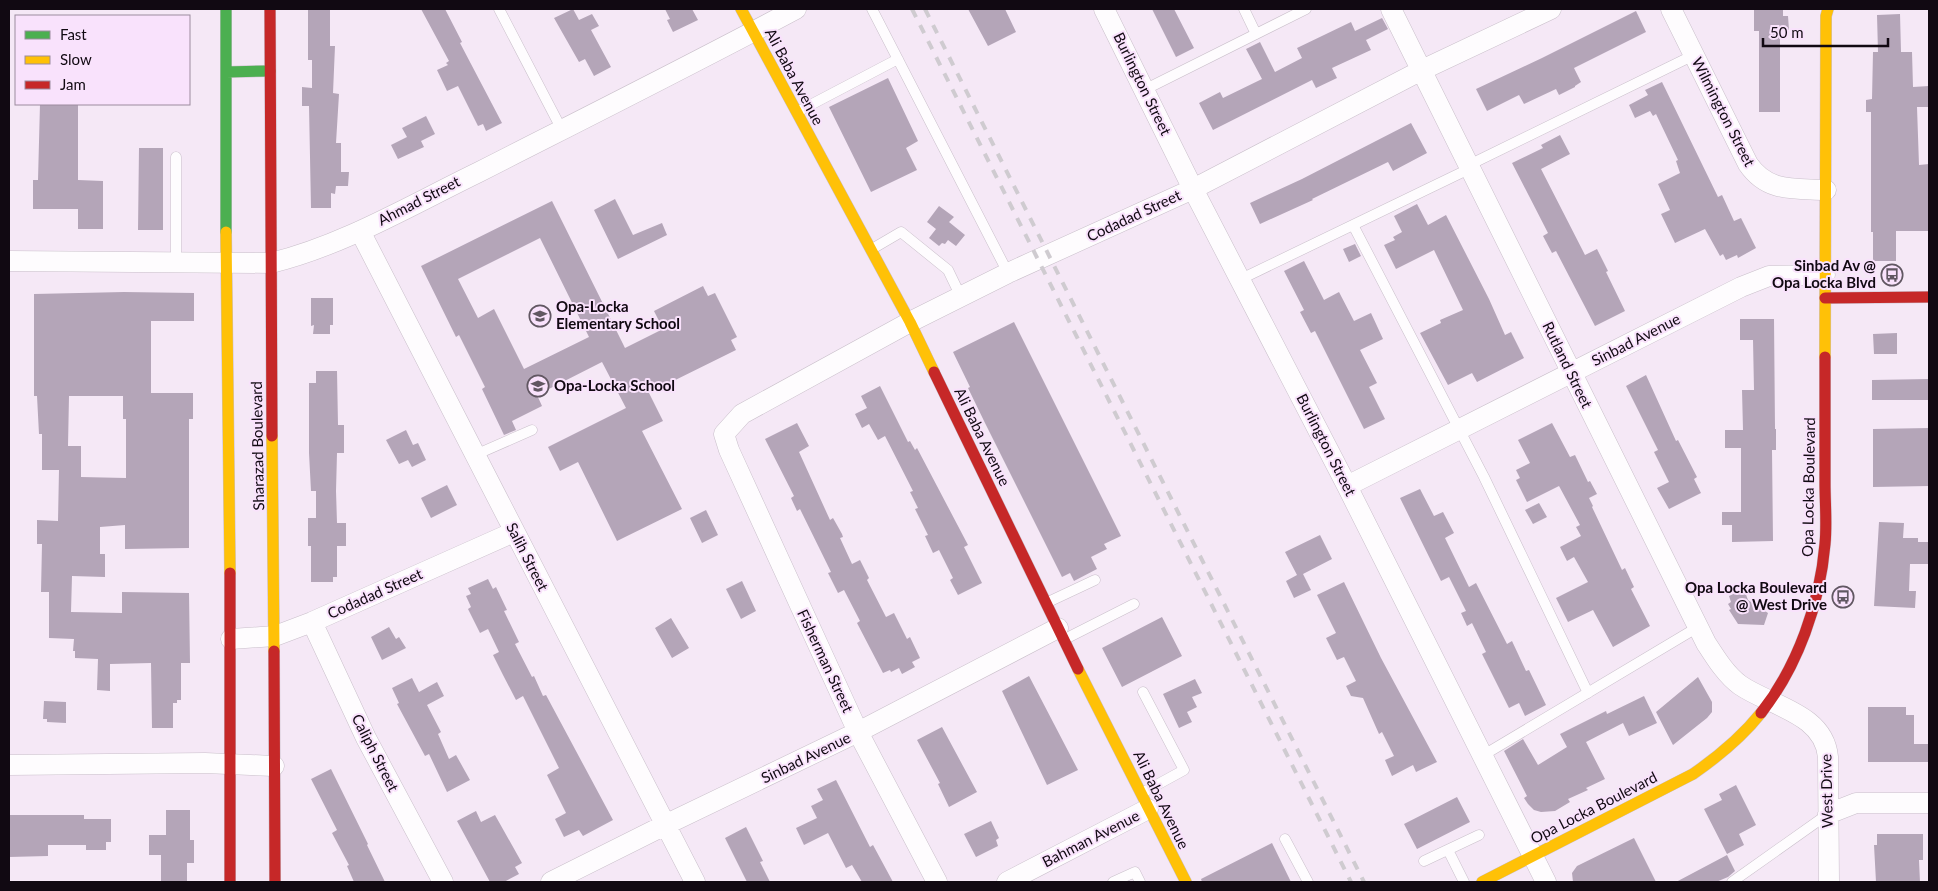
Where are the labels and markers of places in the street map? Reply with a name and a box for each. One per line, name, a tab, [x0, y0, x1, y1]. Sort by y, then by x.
place label: Sinbad Av @ Opa Locka Blvd	[1772, 256, 1876, 291]
bus stop icon: Sinbad Av @ Opa Locka Blvd	[1880, 263, 1904, 287]
place label: Opa-Locka Elementary School	[556, 297, 680, 332]
school or university icon: Opa-Locka Elementary School	[528, 304, 552, 328]
school or university icon: Opa-Locka School	[526, 374, 550, 398]
place label: Opa-Locka School	[554, 376, 675, 394]
place label: Opa Locka Boulevard @ West Drive	[1685, 578, 1827, 613]
bus stop icon: Opa Locka Boulevard @ West Drive	[1831, 585, 1855, 609]

